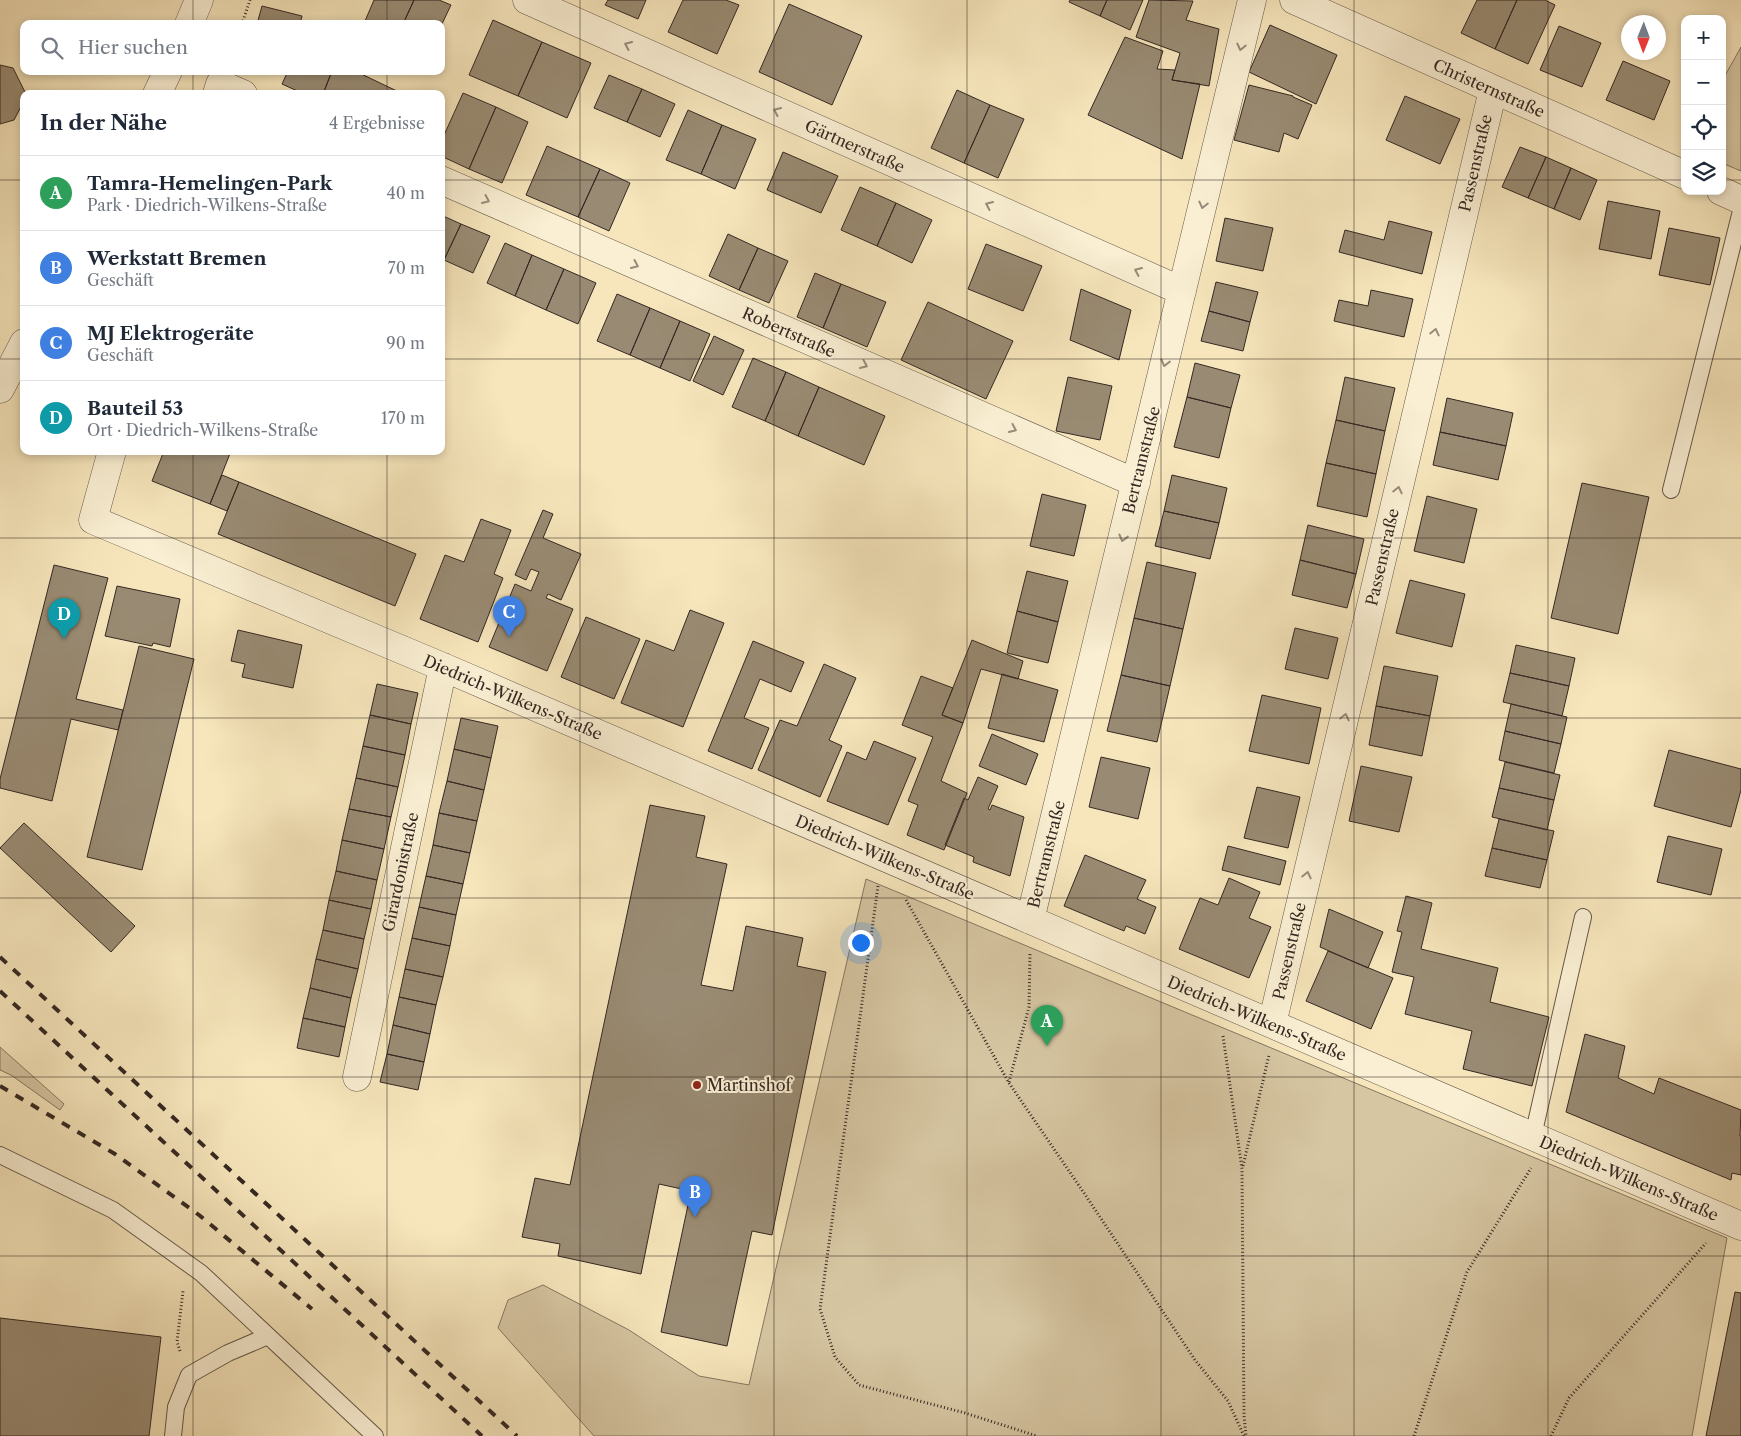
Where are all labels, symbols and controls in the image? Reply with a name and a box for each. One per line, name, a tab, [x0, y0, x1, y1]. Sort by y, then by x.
north arrow	[1621, 15, 1666, 60]
map controls	[1681, 15, 1726, 195]
button: +	[1681, 15, 1726, 60]
search box	[20, 20, 445, 75]
icon: search	[38, 34, 66, 62]
text: Hier suchen	[78, 36, 188, 59]
one-way arrow	[624, 41, 633, 51]
one-way arrow	[1236, 43, 1247, 52]
street label: Christernstraße	[1430, 54, 1548, 122]
button: −	[1681, 60, 1726, 105]
button: locate	[1681, 105, 1726, 150]
one-way arrow	[773, 107, 782, 117]
text: In der Nähe	[40, 110, 167, 135]
street label: Passenstraße	[1454, 112, 1496, 214]
text: 4 Ergebnisse	[329, 113, 425, 133]
street label: Gärtnerstraße	[802, 115, 908, 177]
button: layers	[1681, 150, 1726, 195]
text: Tamra-Hemelingen-Park	[87, 172, 332, 195]
text: A	[50, 183, 62, 203]
text: 40 m	[386, 183, 425, 203]
one-way arrow	[481, 193, 490, 204]
text: Park · Diedrich-Wilkens-Straße	[87, 195, 327, 215]
one-way arrow	[985, 201, 994, 212]
one-way arrow	[1198, 201, 1209, 210]
text: Werkstatt Bremen	[87, 247, 266, 270]
text: B	[50, 258, 62, 278]
text: 70 m	[388, 258, 425, 278]
one-way arrow	[630, 258, 639, 269]
one-way arrow	[1134, 267, 1143, 278]
text: Geschäft	[87, 270, 154, 290]
street label: Robertstraße	[739, 303, 839, 362]
text: MJ Elektrogeräte	[87, 322, 254, 345]
one-way arrow	[1429, 328, 1440, 337]
text: C	[50, 333, 62, 353]
text: 90 m	[386, 333, 425, 353]
text: Geschäft	[87, 345, 154, 365]
one-way arrow	[859, 358, 868, 369]
one-way arrow	[1160, 359, 1171, 368]
text: Bauteil 53	[87, 397, 183, 420]
street label: Bertramstraße	[1118, 404, 1164, 516]
text: D	[49, 408, 63, 428]
text: 170 m	[381, 408, 425, 428]
text: Ort · Diedrich-Wilkens-Straße	[87, 420, 318, 440]
one-way arrow	[1008, 423, 1017, 434]
one-way arrow	[1392, 486, 1403, 495]
street label: Passenstraße	[1361, 506, 1403, 608]
one-way arrow	[1118, 534, 1129, 543]
pin: C	[493, 596, 525, 637]
pin: D	[48, 598, 80, 639]
street label: Diedrich-Wilkens-Straße	[420, 650, 606, 744]
one-way arrow	[1339, 712, 1350, 721]
street label: Bertramstraße	[1023, 798, 1069, 910]
street label: Girardonistraße	[378, 810, 422, 934]
street label: Diedrich-Wilkens-Straße	[792, 810, 978, 904]
one-way arrow	[1301, 870, 1312, 879]
street label: Passenstraße	[1268, 900, 1310, 1002]
your location	[848, 930, 874, 956]
street label: Diedrich-Wilkens-Straße	[1164, 971, 1350, 1065]
pin: A	[1031, 1005, 1063, 1046]
place label: Martinshof	[707, 1075, 793, 1095]
marker: Martinshof	[691, 1079, 703, 1091]
street label: Diedrich-Wilkens-Straße	[1536, 1131, 1722, 1225]
pin: B	[679, 1176, 711, 1217]

